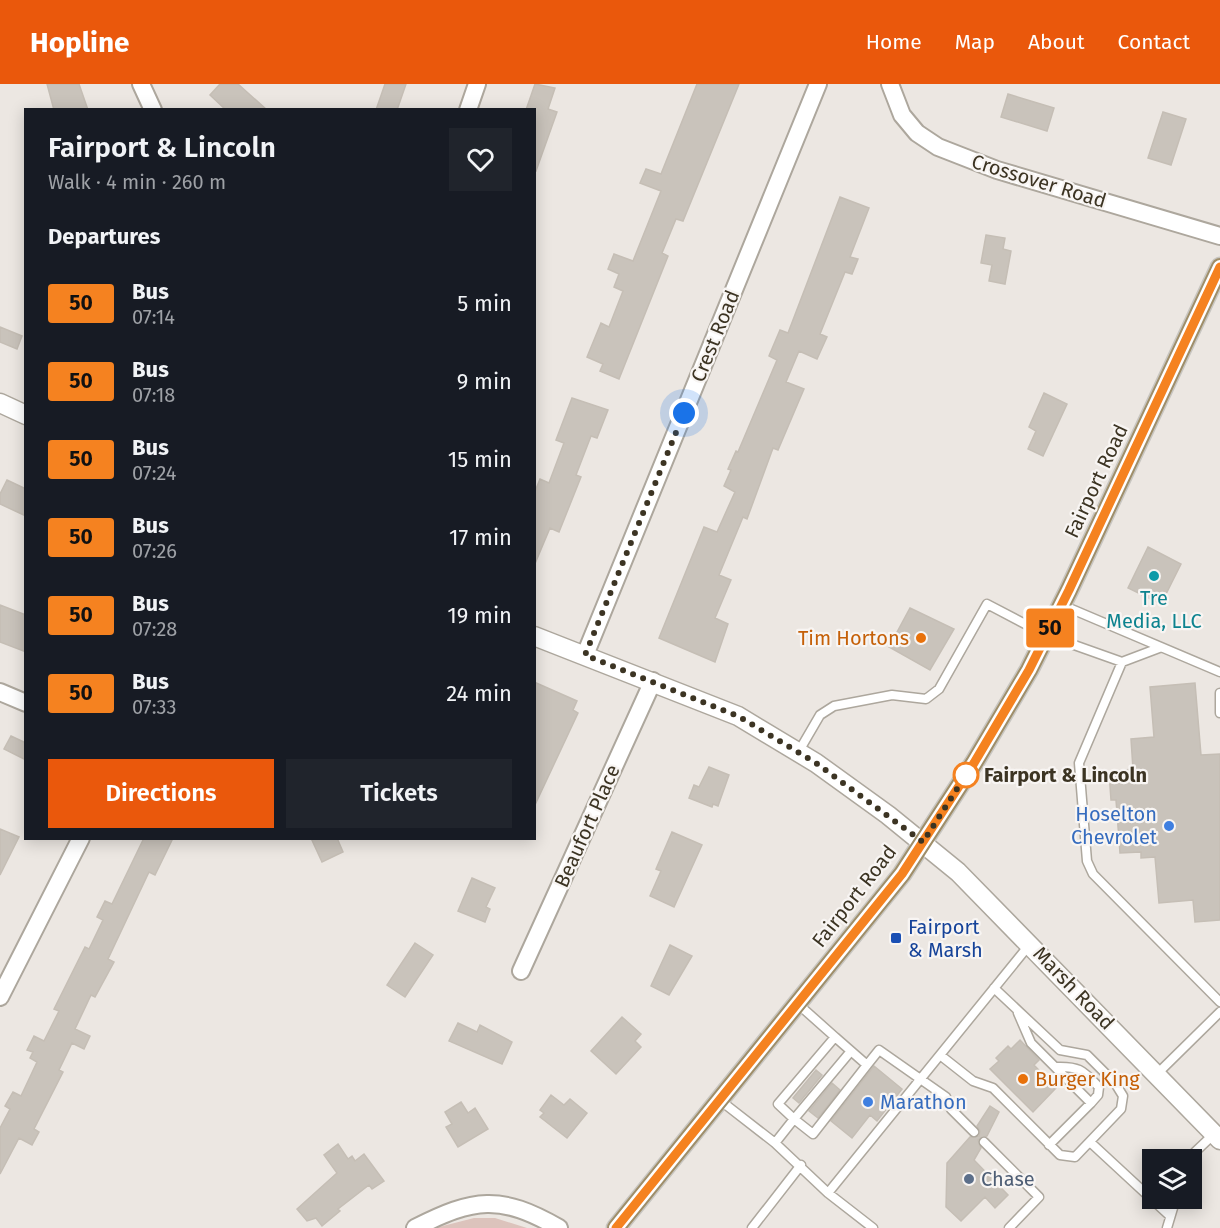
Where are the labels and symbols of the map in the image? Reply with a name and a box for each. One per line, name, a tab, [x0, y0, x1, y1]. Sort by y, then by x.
street label: Crossover Road	[969, 149, 1109, 213]
street label: Crest Road	[686, 287, 744, 385]
your location	[669, 398, 699, 428]
street label: Fairport Road	[1059, 420, 1133, 542]
marker: Tre Media, LLC	[1147, 569, 1161, 583]
place label: Tre Media, LLC	[1106, 586, 1202, 633]
line badge: 50	[1023, 608, 1077, 648]
place label: Tim Hortons	[798, 626, 909, 650]
marker: Tim Hortons	[914, 631, 928, 645]
street label: Beaufort Place	[549, 761, 625, 891]
marker: Fairport & Lincoln	[953, 762, 979, 788]
place label: Fairport & Lincoln	[984, 763, 1147, 787]
place label: Hoselton Chevrolet	[1071, 802, 1158, 849]
marker: Hoselton Chevrolet	[1162, 819, 1176, 833]
street label: Fairport Road	[807, 840, 901, 952]
place label: Fairport & Marsh	[908, 915, 983, 962]
marker: Fairport & Marsh	[889, 931, 903, 945]
street label: Marsh Road	[1028, 941, 1120, 1035]
place label: Burger King	[1035, 1067, 1140, 1091]
marker: Burger King	[1016, 1072, 1030, 1086]
place label: Marathon	[880, 1090, 967, 1114]
marker: Marathon	[861, 1095, 875, 1109]
place label: Chase	[981, 1167, 1035, 1191]
marker: Chase	[962, 1172, 976, 1186]

